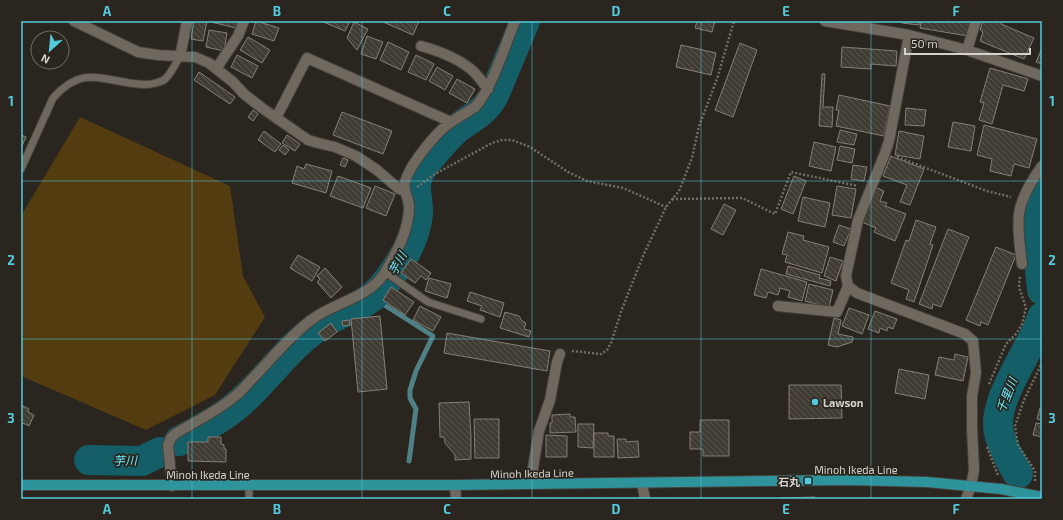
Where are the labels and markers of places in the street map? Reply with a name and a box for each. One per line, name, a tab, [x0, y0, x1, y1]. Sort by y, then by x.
place label: Lawson	[823, 396, 863, 409]
marker: Lawson	[810, 397, 820, 407]
place label: 石丸	[778, 475, 800, 488]
marker: 石丸	[803, 476, 813, 486]

